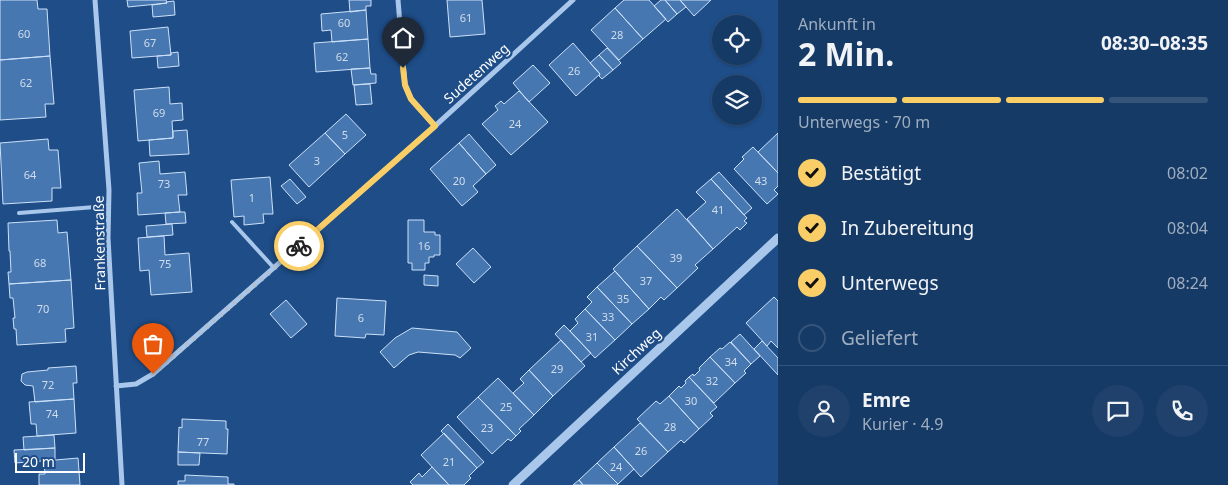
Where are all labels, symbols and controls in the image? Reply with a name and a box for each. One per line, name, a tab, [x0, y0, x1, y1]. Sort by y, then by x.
house number: 61	[460, 10, 472, 25]
text: Ankunft in	[798, 13, 876, 35]
house number: 60	[338, 15, 350, 30]
map controls	[712, 15, 762, 125]
button: locate	[712, 15, 762, 65]
pin	[382, 17, 424, 68]
icon: home	[389, 24, 417, 52]
house number: 60	[18, 26, 30, 41]
house number: 28	[611, 27, 623, 42]
text: 08:30–08:35	[1101, 30, 1208, 56]
text: 2 Min.	[798, 32, 894, 75]
house number: 67	[144, 35, 156, 50]
street label: Sudetenweg	[439, 39, 513, 107]
house number: 62	[336, 49, 348, 64]
house number: 26	[568, 63, 580, 78]
house number: 62	[20, 75, 32, 90]
button: layers	[712, 75, 762, 125]
house number: 69	[153, 105, 165, 120]
text: Unterwegs · 70 m	[798, 111, 930, 133]
house number: 24	[509, 116, 522, 131]
house number: 5	[342, 127, 348, 142]
house number: 3	[314, 153, 320, 168]
icon: check	[798, 159, 826, 187]
text: Bestätigt	[841, 160, 921, 186]
text: 08:02	[1167, 162, 1208, 184]
house number: 64	[24, 167, 37, 182]
house number: 20	[453, 173, 465, 188]
house number: 43	[755, 173, 767, 188]
house number: 73	[158, 176, 170, 191]
house number: 1	[249, 190, 255, 205]
street label: Frankenstraße	[89, 195, 109, 291]
house number: 41	[712, 202, 724, 217]
icon: check	[798, 214, 826, 242]
text: In Zubereitung	[841, 215, 974, 241]
text: 08:04	[1167, 217, 1208, 239]
courier	[274, 221, 324, 271]
icon: bike	[285, 232, 313, 260]
house number: 16	[418, 238, 430, 253]
house number: 39	[670, 250, 682, 265]
house number: 68	[34, 255, 46, 270]
house number: 75	[159, 256, 171, 271]
icon: check	[798, 269, 826, 297]
text: Unterwegs	[841, 270, 939, 296]
text: 08:24	[1167, 272, 1208, 294]
house number: 37	[640, 273, 652, 288]
house number: 35	[617, 291, 629, 306]
house number: 70	[37, 301, 49, 316]
house number: 33	[602, 309, 614, 324]
house number: 6	[358, 310, 364, 325]
pin	[132, 323, 174, 374]
street label: Kirchweg	[607, 323, 665, 379]
text: Geliefert	[841, 325, 918, 351]
house number: 31	[586, 329, 598, 344]
icon: bag	[139, 330, 167, 358]
house number: 34	[725, 354, 738, 369]
house number: 29	[551, 361, 563, 376]
house number: 32	[706, 373, 718, 388]
house number: 72	[42, 377, 54, 392]
button: person	[798, 385, 850, 437]
button: chat	[1092, 385, 1144, 437]
button: phone	[1156, 385, 1208, 437]
text: Emre	[862, 387, 911, 413]
house number: 30	[685, 393, 697, 408]
house number: 25	[500, 399, 512, 414]
house number: 74	[46, 406, 59, 421]
text: Kurier · 4.9	[862, 413, 943, 435]
house number: 28	[664, 419, 676, 434]
house number: 23	[481, 420, 493, 435]
house number: 77	[197, 434, 209, 449]
house number: 26	[635, 443, 647, 458]
scale bar	[15, 450, 85, 473]
text: 20 m	[22, 452, 55, 471]
house number: 21	[443, 454, 455, 469]
house number: 24	[610, 459, 623, 474]

